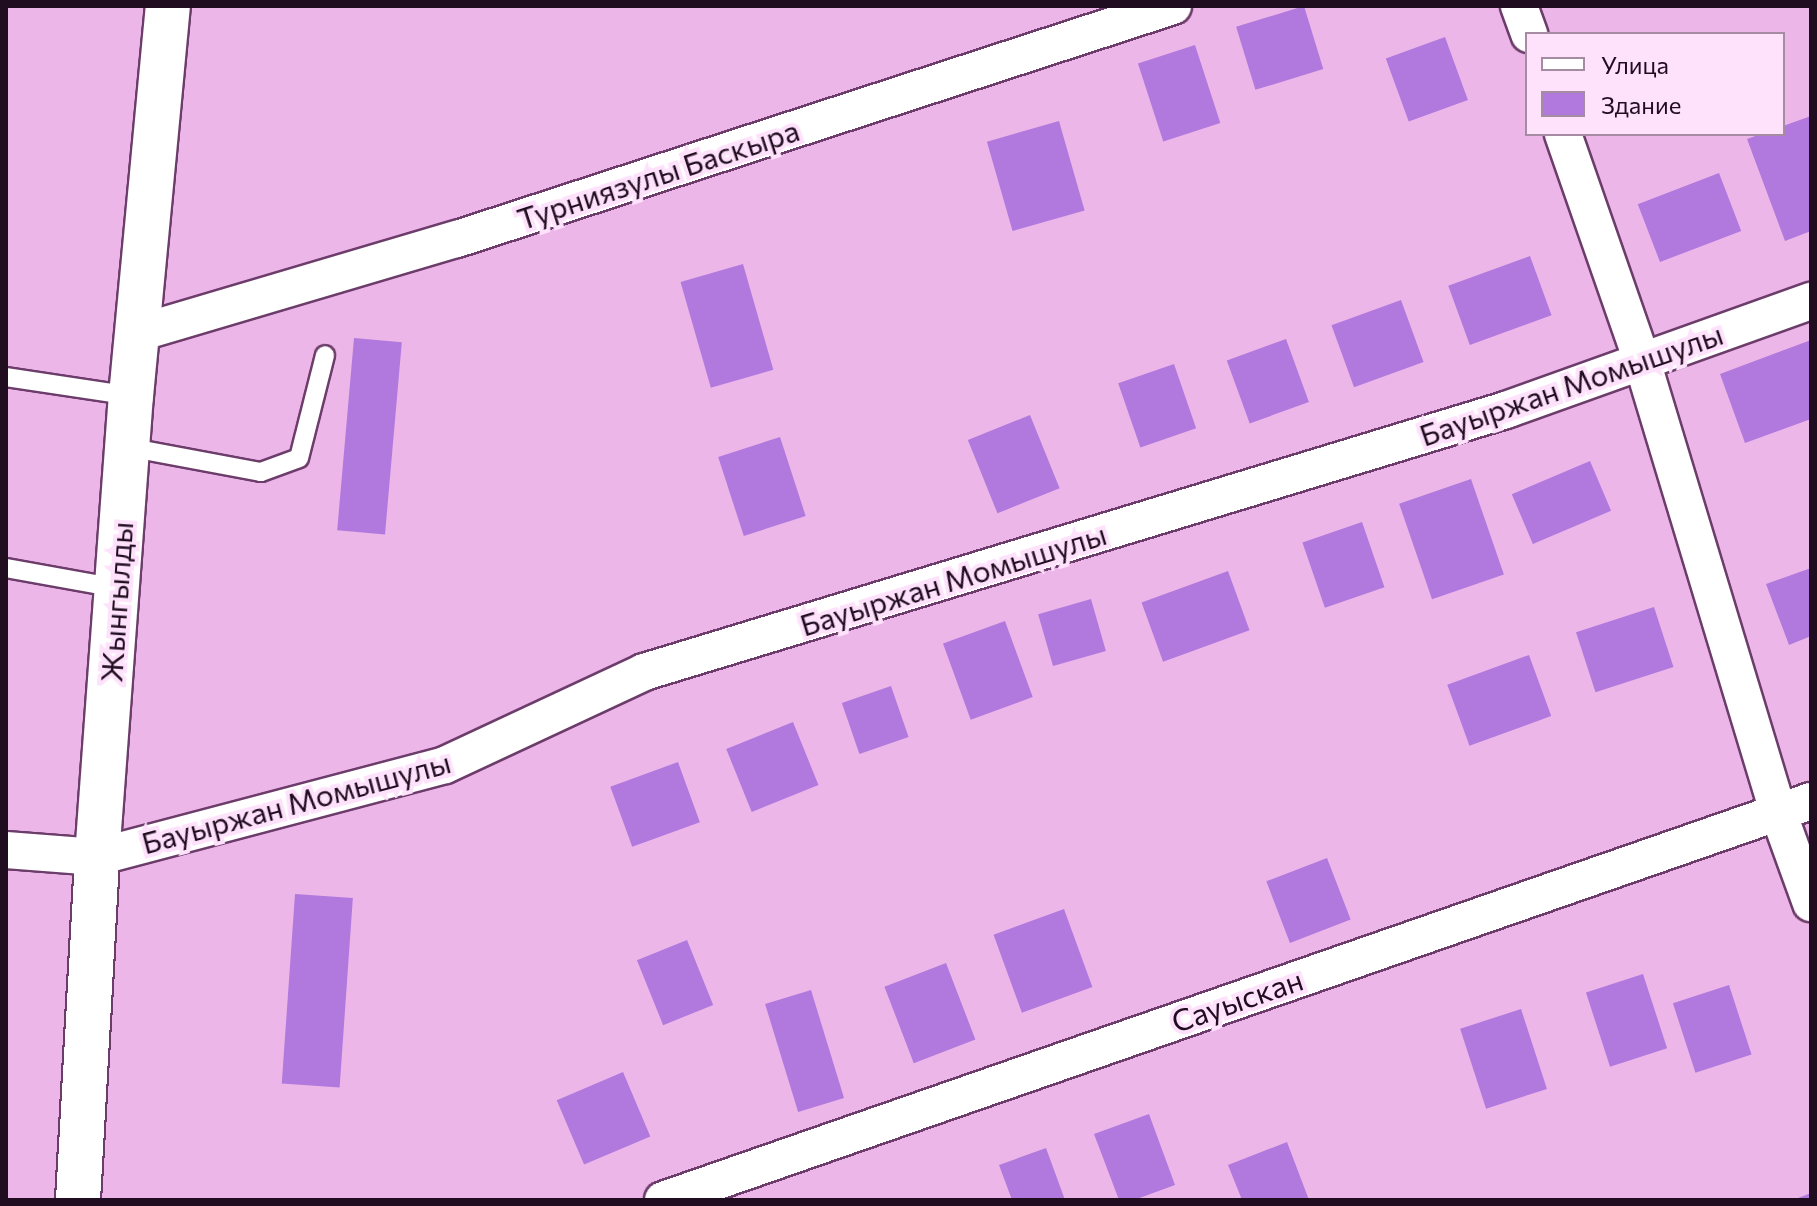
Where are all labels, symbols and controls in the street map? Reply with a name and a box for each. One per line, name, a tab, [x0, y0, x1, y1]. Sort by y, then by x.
legend	[1525, 32, 1785, 136]
text: Улица	[1601, 50, 1669, 79]
text: Здание	[1601, 90, 1681, 119]
street label: Турниязулы Баскыра	[513, 111, 803, 237]
street label: Бауыржан Момышулы	[1415, 315, 1727, 453]
street label: Бауыржан Момышулы	[795, 515, 1111, 643]
street label: Жынгылды	[92, 520, 140, 684]
street label: Бауыржан Момышулы	[138, 743, 454, 861]
street label: Сауыскан	[1167, 961, 1307, 1039]

